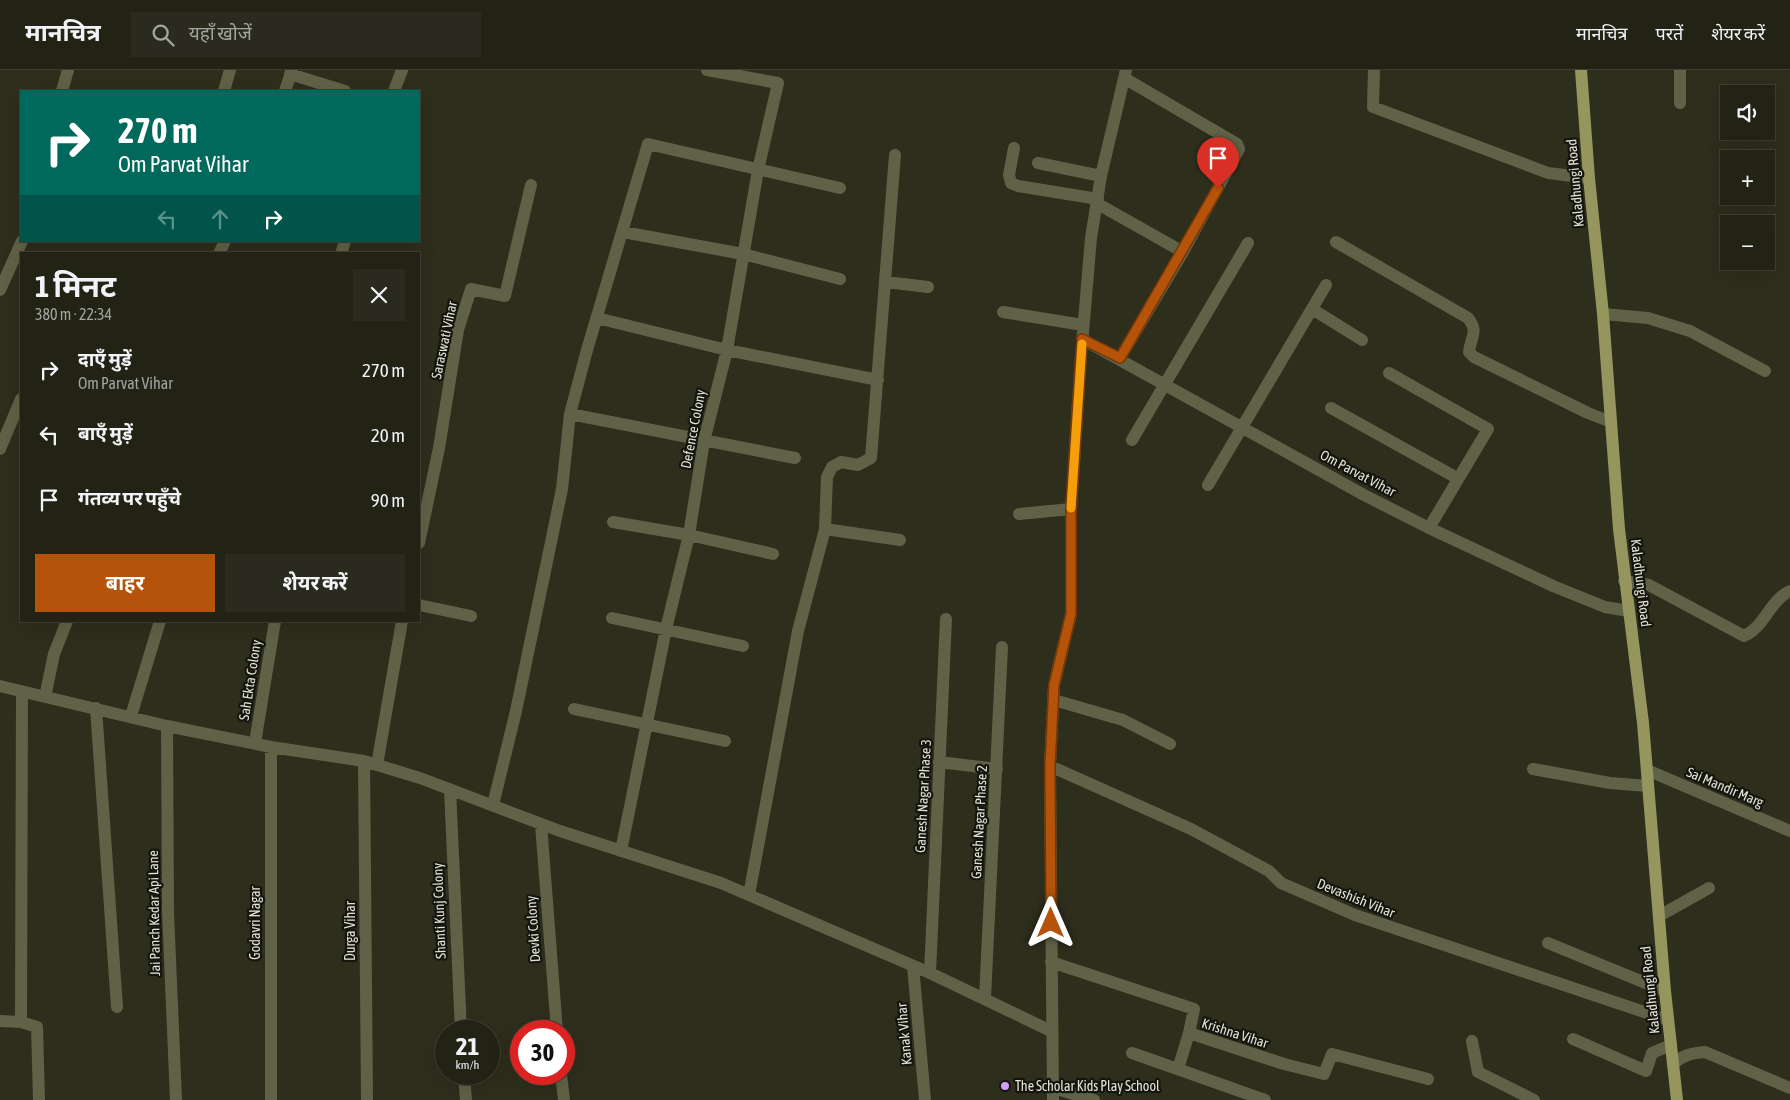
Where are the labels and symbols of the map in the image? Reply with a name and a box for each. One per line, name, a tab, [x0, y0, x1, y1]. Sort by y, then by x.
pin	[1197, 137, 1239, 188]
street label: Kaladhungi Road	[1563, 138, 1587, 228]
street label: Saraswati Vihar	[428, 299, 460, 380]
street label: Defence Colony	[677, 388, 709, 470]
street label: Om Parvat Vihar	[1318, 446, 1399, 500]
street label: Kaladhungi Road	[1628, 538, 1654, 628]
street label: Sah Ekta Colony	[236, 638, 264, 721]
street label: Ganesh Nagar Phase 3	[912, 739, 934, 853]
street label: Sai Mandir Marg	[1684, 764, 1766, 810]
street label: Ganesh Nagar Phase 2	[968, 765, 990, 879]
street label: Jai Panch Kedar Api Lane	[145, 850, 163, 976]
street label: Shanti Kunj Colony	[429, 862, 449, 959]
street label: Devashish Vihar	[1315, 875, 1398, 921]
street label: Godavri Nagar	[247, 885, 263, 960]
street label: Devki Colony	[523, 895, 543, 963]
position arrow	[1024, 896, 1076, 948]
street label: Durga Vihar	[342, 900, 358, 961]
street label: Kaladhungi Road	[1637, 945, 1663, 1035]
street label: Kanak Vihar	[893, 1002, 915, 1066]
street label: Krishna Vihar	[1200, 1015, 1271, 1051]
speed limit sign: 30	[510, 1020, 575, 1085]
place label: The Scholar Kids Play School	[1015, 1078, 1160, 1094]
marker: The Scholar Kids Play School	[999, 1080, 1011, 1092]

